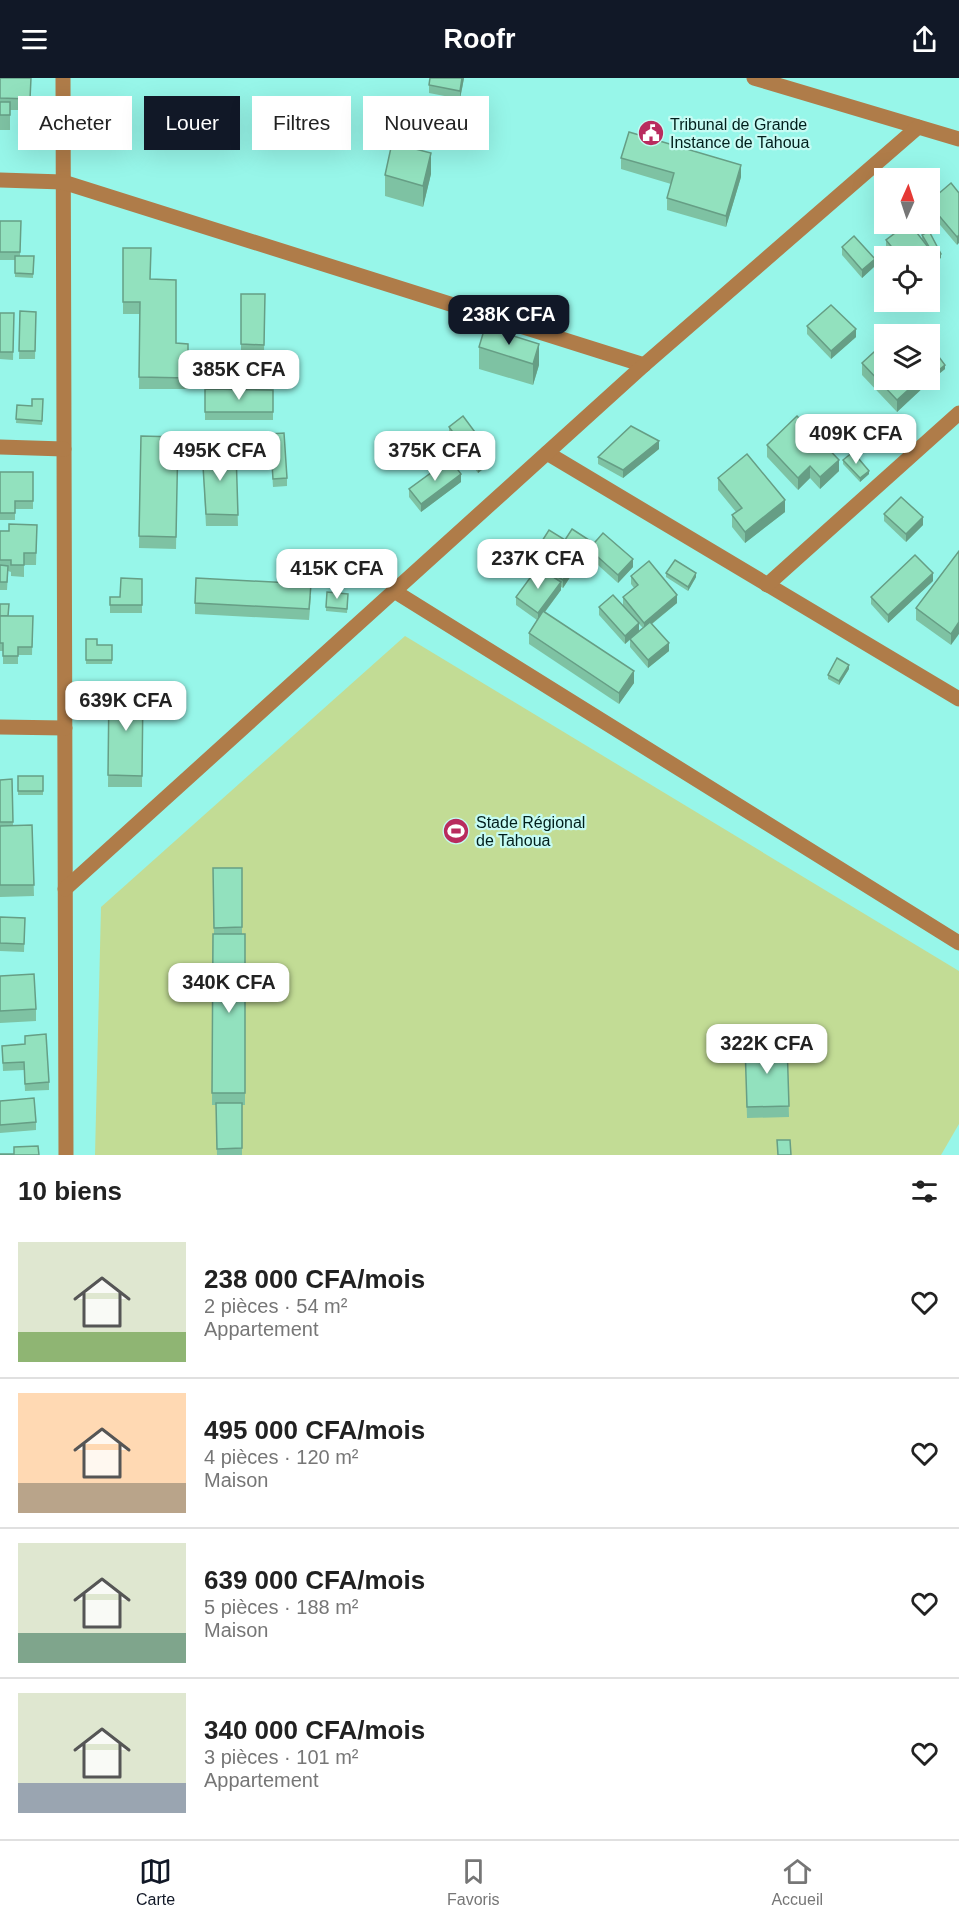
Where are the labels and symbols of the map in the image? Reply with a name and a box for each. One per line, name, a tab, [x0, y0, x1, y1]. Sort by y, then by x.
place label: Tribunal de Grande Instance de Tahoua	[670, 116, 809, 151]
public building icon: Tribunal de Grande Instance de Tahoua	[636, 118, 666, 148]
north arrow	[874, 168, 940, 234]
pin: 238K CFA	[447, 295, 571, 346]
pin: 385K CFA	[177, 350, 301, 401]
pin: 409K CFA	[794, 414, 918, 465]
pin: 495K CFA	[158, 431, 282, 482]
pin: 375K CFA	[373, 431, 497, 482]
pin: 237K CFA	[476, 539, 600, 590]
pin: 415K CFA	[275, 549, 399, 600]
pin: 639K CFA	[64, 681, 188, 732]
place label: Stade Régional de Tahoua	[476, 814, 585, 849]
sports icon: Stade Régional de Tahoua	[441, 816, 471, 846]
pin: 340K CFA	[167, 963, 291, 1014]
pin: 322K CFA	[705, 1024, 829, 1075]

